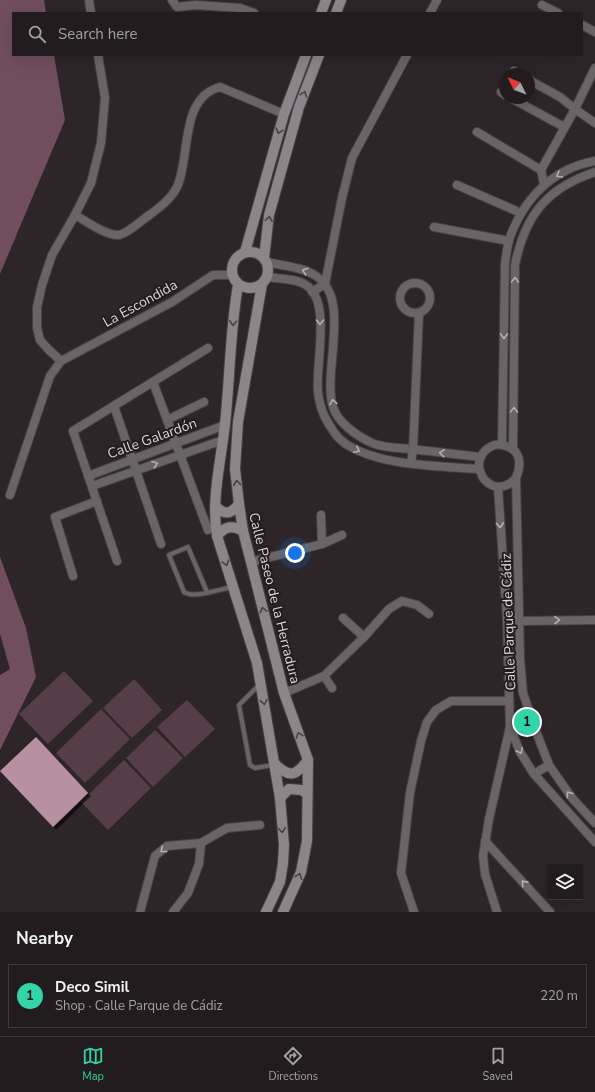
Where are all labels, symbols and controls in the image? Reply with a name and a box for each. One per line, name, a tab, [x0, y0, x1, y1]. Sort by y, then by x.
search box	[12, 12, 583, 56]
icon: search	[26, 23, 48, 45]
text: Search here	[58, 24, 138, 44]
north arrow	[499, 68, 535, 104]
one-way arrow	[300, 91, 308, 98]
one-way arrow	[275, 128, 284, 135]
one-way arrow	[556, 170, 563, 178]
one-way arrow	[264, 216, 273, 222]
one-way arrow	[301, 268, 308, 276]
street label: La Escondida	[100, 275, 181, 332]
one-way arrow	[511, 277, 519, 283]
one-way arrow	[316, 319, 324, 325]
one-way arrow	[228, 320, 237, 326]
one-way arrow	[500, 333, 508, 339]
one-way arrow	[329, 398, 337, 405]
one-way arrow	[510, 407, 518, 413]
street label: Calle Galardón	[105, 413, 200, 463]
one-way arrow	[353, 445, 361, 453]
one-way arrow	[438, 448, 445, 457]
one-way arrow	[151, 460, 158, 468]
one-way arrow	[232, 480, 241, 486]
street label: Calle Paseo de la Herradura	[244, 511, 305, 686]
one-way arrow	[496, 522, 505, 528]
your location	[285, 543, 305, 563]
street label: Calle Parque de Cádiz	[497, 552, 520, 691]
one-way arrow	[221, 559, 230, 566]
one-way arrow	[259, 607, 268, 614]
one-way arrow	[554, 616, 560, 624]
one-way arrow	[259, 699, 268, 705]
pin: 1	[514, 707, 540, 737]
one-way arrow	[295, 732, 304, 739]
one-way arrow	[516, 747, 523, 754]
one-way arrow	[567, 792, 574, 799]
one-way arrow	[278, 827, 287, 833]
one-way arrow	[161, 845, 168, 852]
map controls	[547, 864, 583, 900]
button: layers	[547, 864, 583, 900]
one-way arrow	[294, 873, 302, 880]
one-way arrow	[521, 880, 528, 888]
text: Nearby	[16, 927, 73, 950]
text: Deco Simil	[55, 977, 129, 997]
text: 1	[26, 987, 34, 1005]
text: 220 m	[540, 987, 578, 1005]
text: Shop · Calle Parque de Cádiz	[55, 997, 223, 1015]
tab: Map	[82, 1045, 104, 1084]
tab: Directions	[268, 1045, 318, 1084]
tab: Saved	[482, 1045, 513, 1084]

